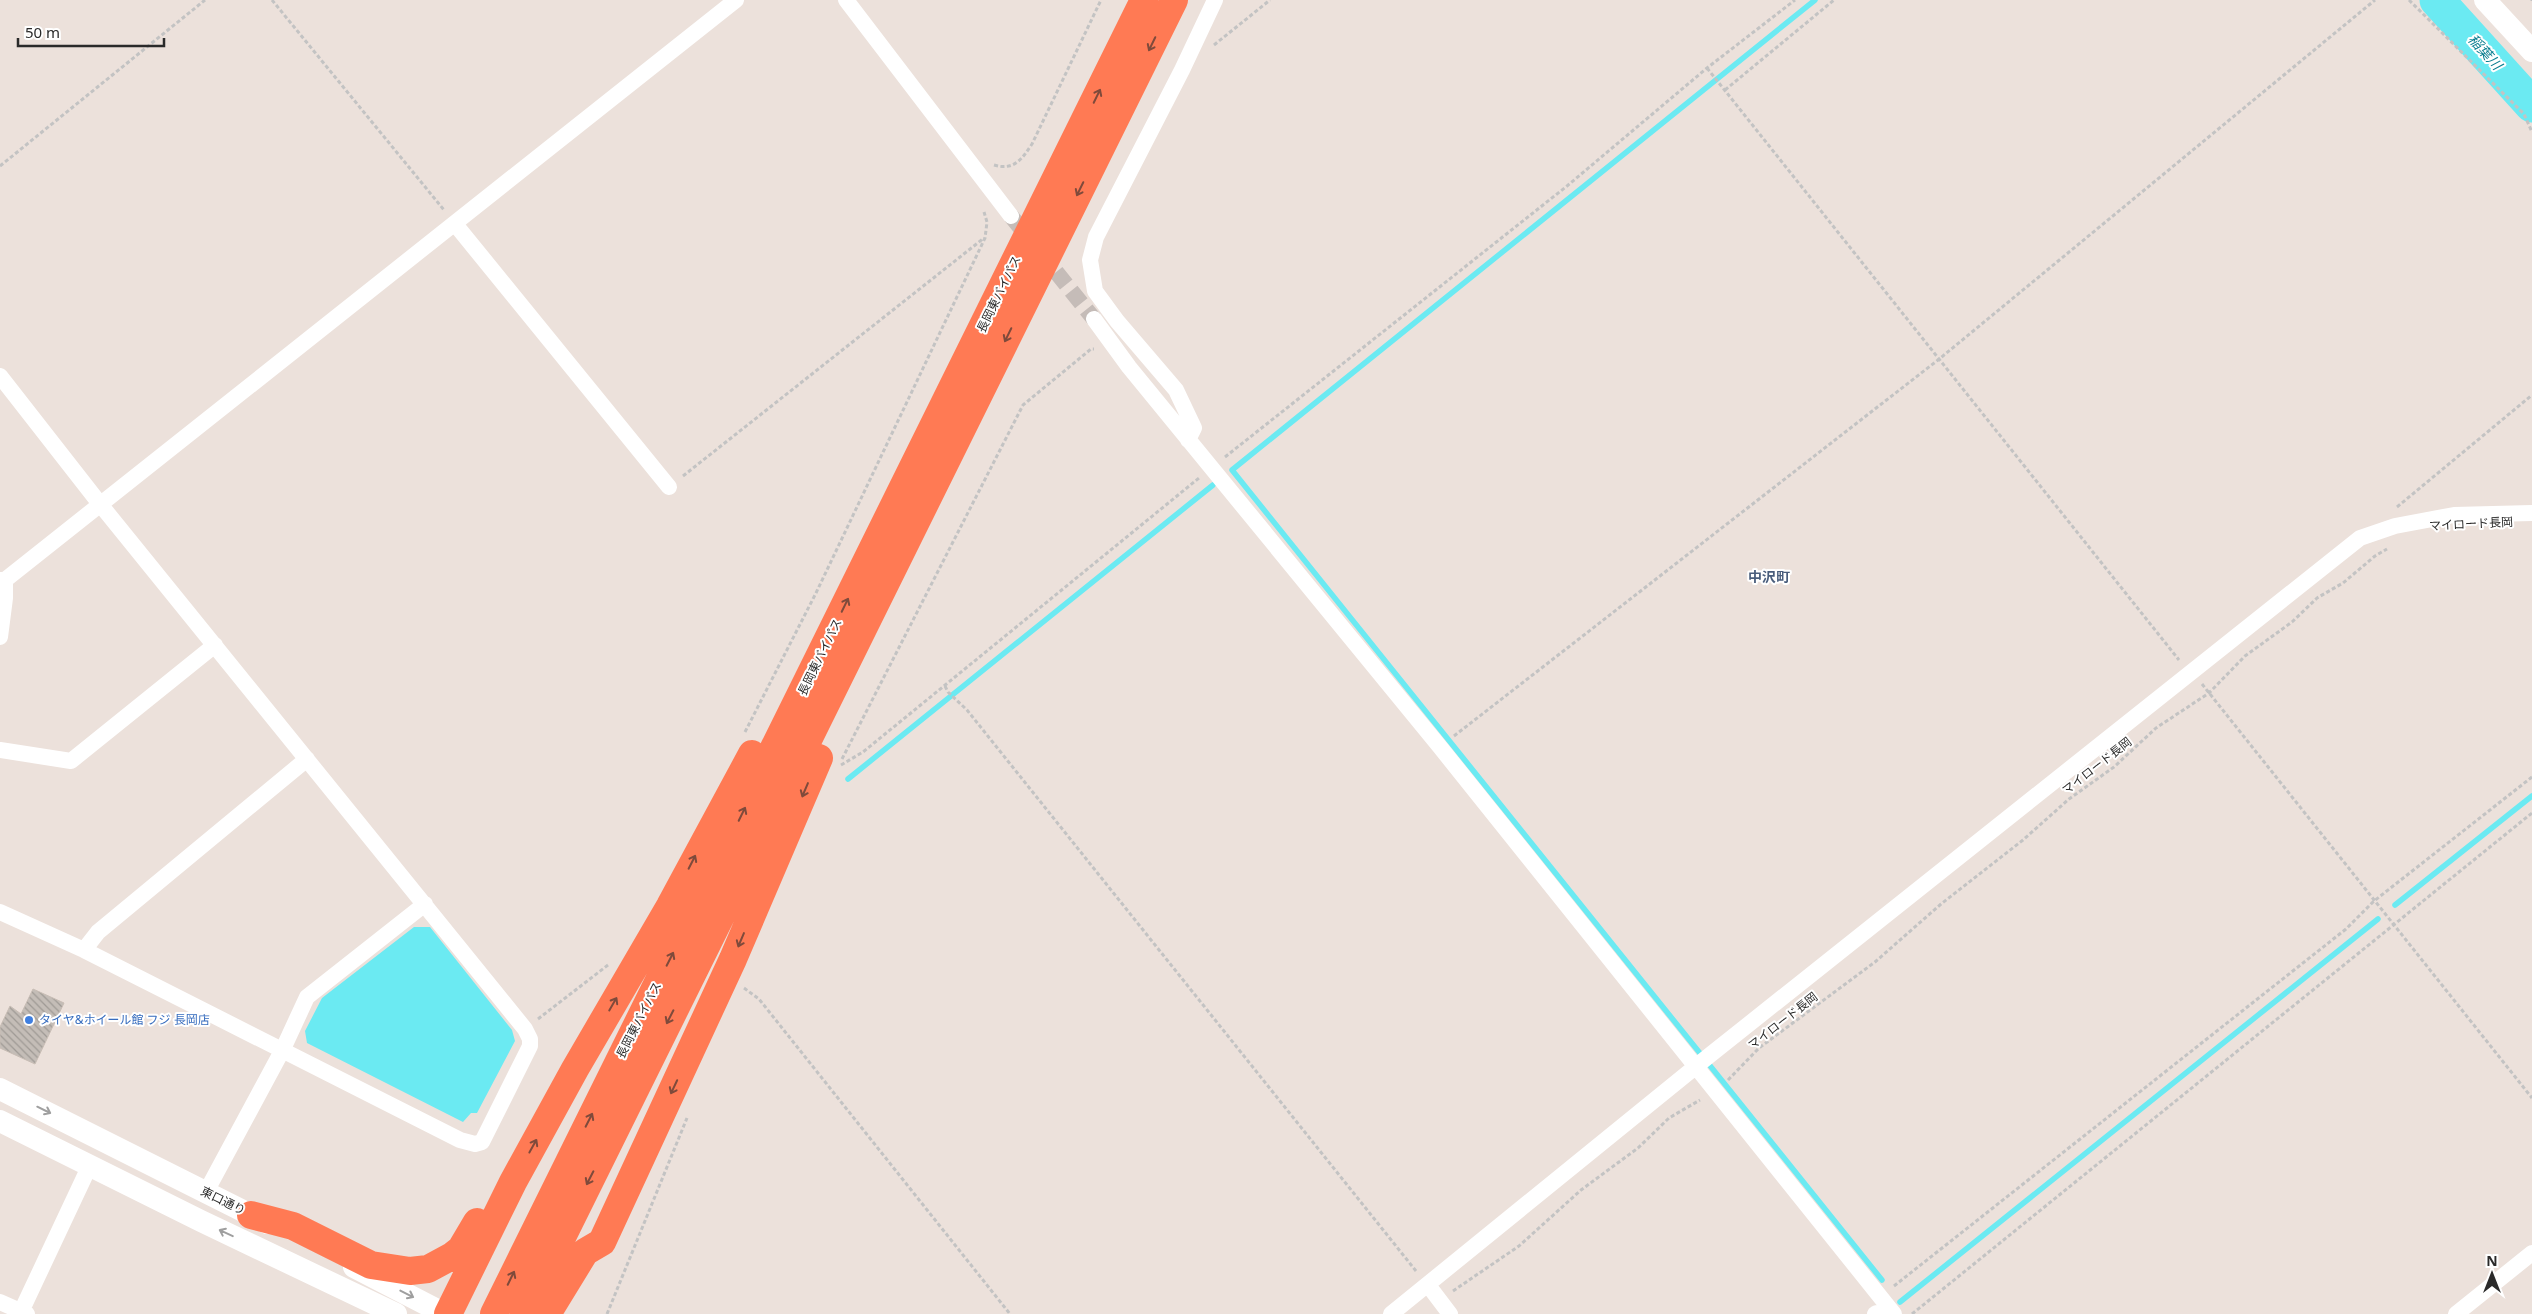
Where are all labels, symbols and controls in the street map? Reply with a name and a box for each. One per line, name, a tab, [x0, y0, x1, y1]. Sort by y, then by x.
scale bar	[18, 15, 164, 47]
text: 50 m	[25, 22, 60, 42]
water label: 稲葉川	[2464, 30, 2508, 75]
one-way arrow	[1147, 36, 1156, 51]
one-way arrow	[1093, 89, 1102, 104]
one-way arrow	[1075, 182, 1085, 197]
street label: 長岡東バイパス	[973, 252, 1025, 335]
one-way arrow	[1003, 327, 1013, 342]
street label: マイロード長岡	[2429, 513, 2513, 534]
district label: 中沢町	[1748, 567, 1790, 586]
one-way arrow	[841, 598, 850, 613]
street label: 長岡東バイパス	[794, 615, 846, 698]
street label: マイロード長岡	[2058, 733, 2135, 798]
one-way arrow	[800, 782, 809, 797]
one-way arrow	[738, 807, 748, 822]
one-way arrow	[688, 855, 697, 870]
one-way arrow	[736, 932, 746, 947]
one-way arrow	[666, 952, 675, 967]
street label: 長岡東バイパス	[612, 979, 665, 1061]
street label: マイロード長岡	[1744, 988, 1821, 1053]
one-way arrow	[608, 997, 618, 1011]
one-way arrow	[665, 1009, 674, 1024]
place label: タイヤ&ホイール館 フジ 長岡店	[39, 1011, 210, 1028]
marker: タイヤ&ホイール館 フジ 長岡店	[23, 1014, 35, 1026]
one-way arrow	[668, 1080, 678, 1095]
one-way arrow	[36, 1106, 51, 1115]
one-way arrow	[585, 1113, 594, 1128]
one-way arrow	[528, 1138, 538, 1153]
one-way arrow	[585, 1170, 594, 1185]
street label: 東口通り	[198, 1182, 249, 1219]
one-way arrow	[219, 1227, 234, 1237]
north arrow	[2467, 1249, 2517, 1299]
text: N	[2486, 1251, 2498, 1270]
one-way arrow	[507, 1271, 516, 1286]
one-way arrow	[399, 1290, 414, 1299]

